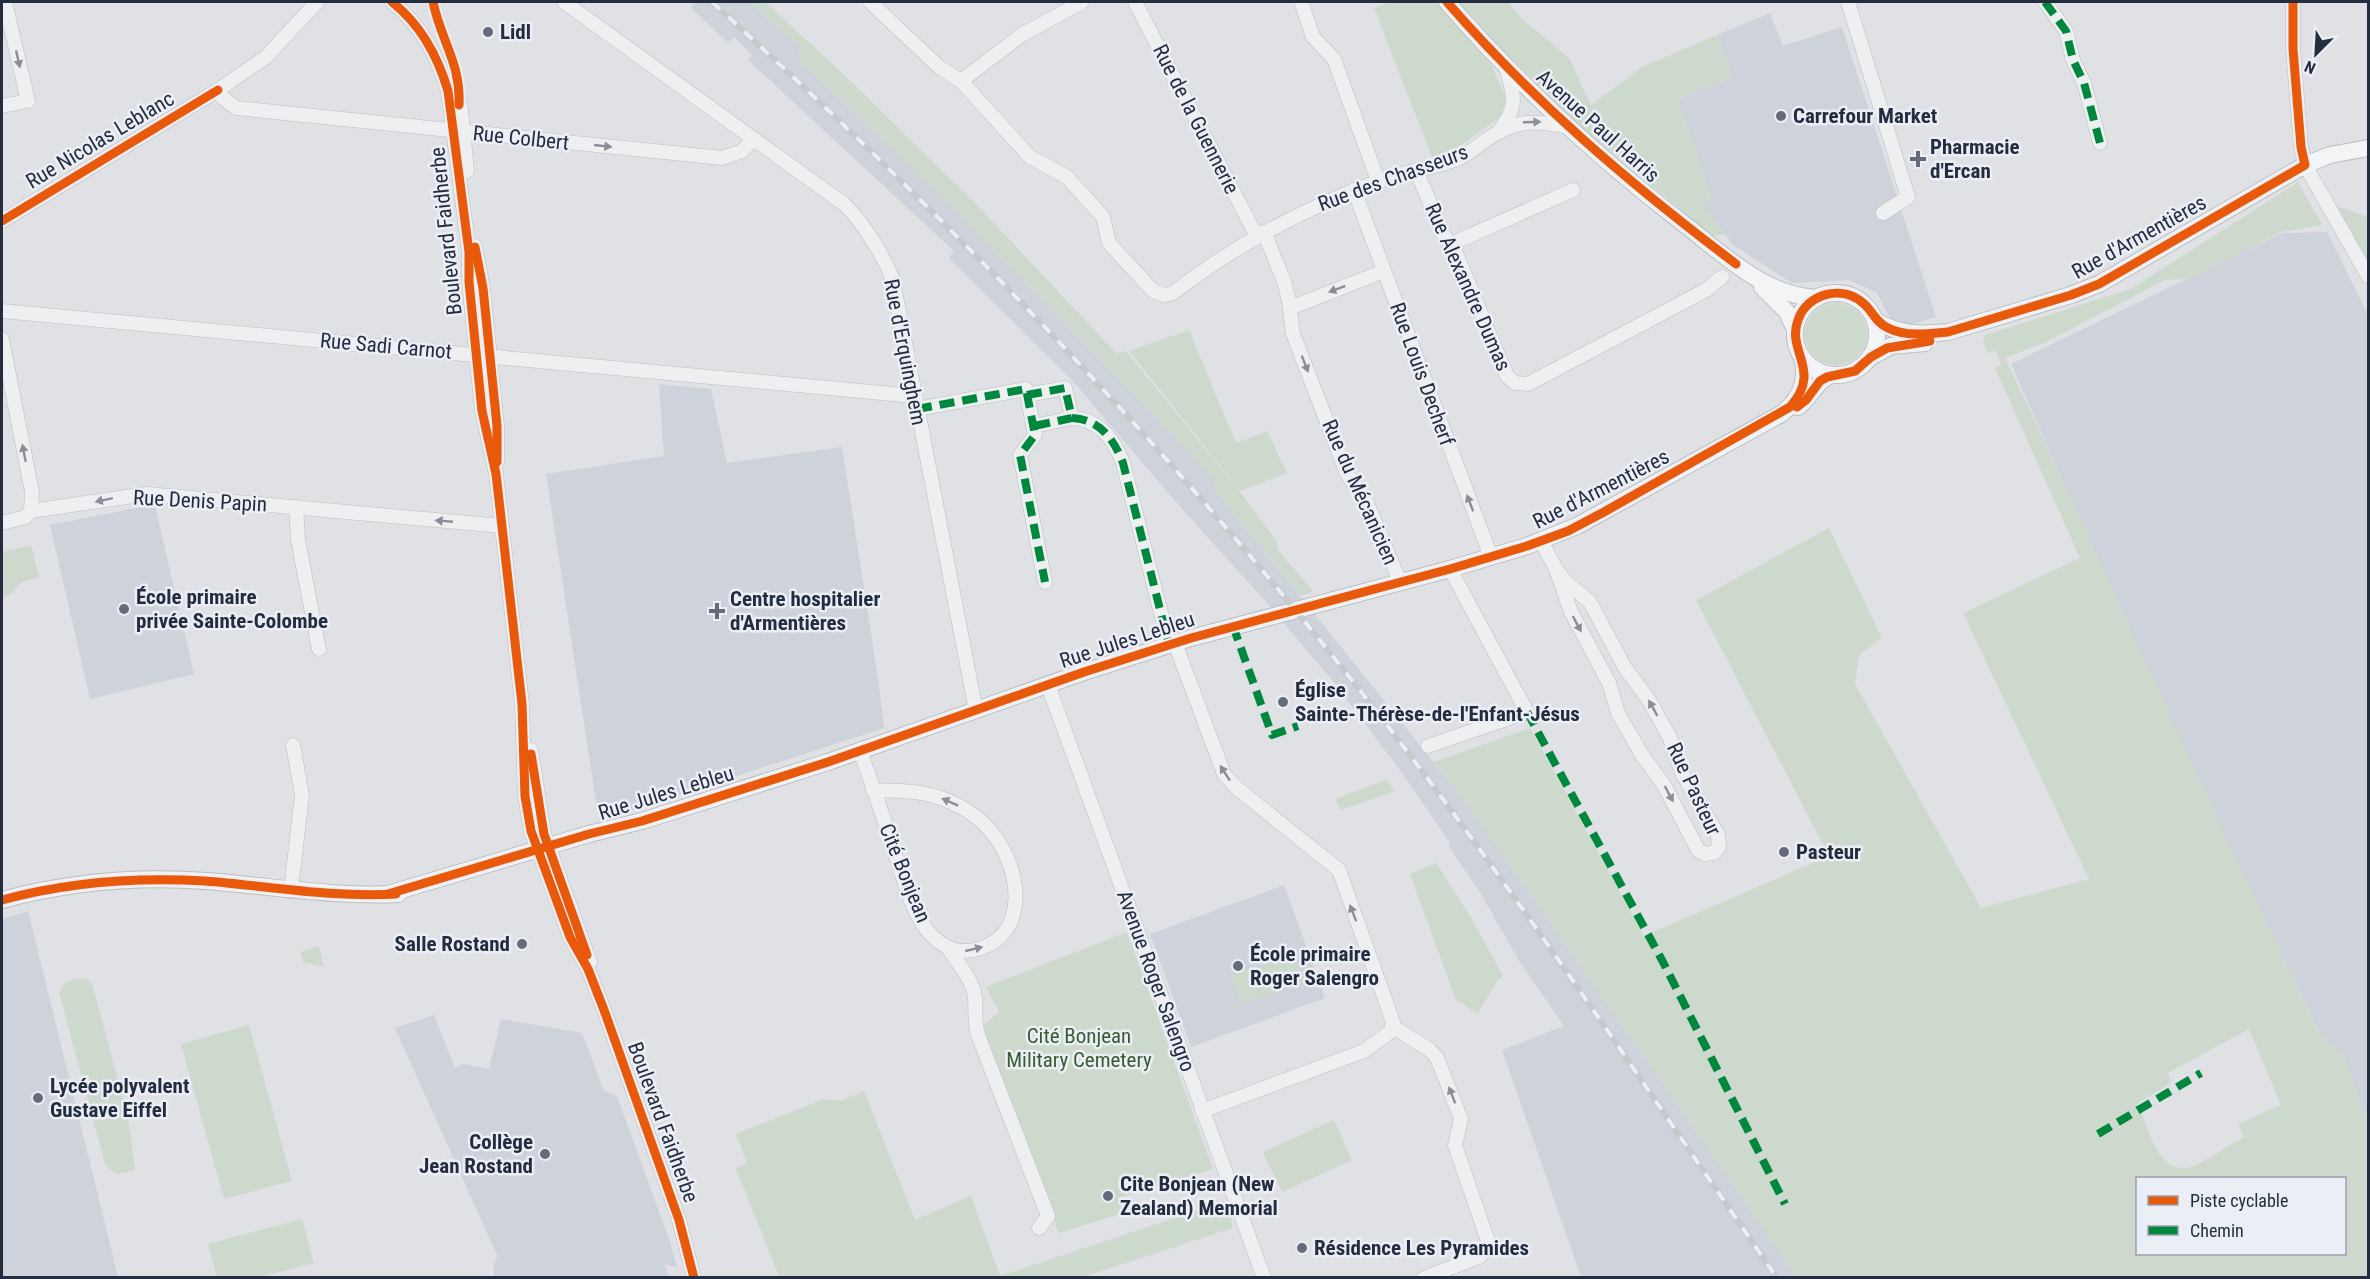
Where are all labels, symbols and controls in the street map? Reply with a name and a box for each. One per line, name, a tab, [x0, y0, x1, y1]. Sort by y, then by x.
place label: Lidl	[500, 20, 531, 44]
north arrow	[2286, 24, 2346, 84]
marker: Lidl	[481, 25, 495, 39]
street label: Rue de la Guennerie	[1148, 40, 1244, 198]
one-way arrow	[14, 49, 23, 68]
text: N	[2302, 57, 2318, 78]
street label: Avenue Paul Harris	[1532, 65, 1664, 187]
street label: Rue Nicolas Leblanc	[22, 86, 178, 194]
place label: Carrefour Market	[1793, 104, 1937, 128]
marker: Carrefour Market	[1774, 109, 1788, 123]
one-way arrow	[1523, 118, 1542, 127]
street label: Rue Colbert	[472, 121, 570, 155]
place label: Pharmacie d'Ercan	[1930, 135, 2020, 183]
street label: Rue des Chasseurs	[1315, 140, 1471, 216]
one-way arrow	[593, 141, 612, 151]
street label: Boulevard Faidherbe	[425, 146, 467, 316]
marker: Pharmacie d'Ercan	[1911, 152, 1925, 166]
street label: Rue d'Armentières	[2068, 190, 2210, 284]
street label: Rue Alexandre Dumas	[1420, 199, 1516, 375]
street label: Rue d'Erquinghem	[879, 277, 931, 427]
one-way arrow	[1328, 285, 1346, 295]
street label: Rue Louis Decherf	[1385, 299, 1459, 449]
street label: Rue Sadi Carnot	[319, 328, 453, 364]
one-way arrow	[1300, 355, 1310, 373]
street label: Rue du Mécanicien	[1317, 416, 1403, 568]
one-way arrow	[19, 443, 28, 462]
street label: Rue d'Armentières	[1529, 444, 1673, 534]
street label: Rue Denis Papin	[132, 486, 268, 516]
one-way arrow	[1465, 493, 1475, 511]
one-way arrow	[94, 496, 113, 506]
one-way arrow	[434, 516, 453, 525]
place label: École primaire privée Sainte-Colombe	[136, 585, 328, 633]
place label: Centre hospitalier d'Armentières	[730, 587, 880, 635]
marker: École primaire privée Sainte-Colombe	[117, 602, 131, 616]
marker: Centre hospitalier d'Armentières	[708, 602, 726, 620]
street label: Rue Jules Lebleu	[1057, 607, 1197, 673]
one-way arrow	[1572, 615, 1582, 632]
place label: Église Sainte-Thérèse-de-l'Enfant-Jésus	[1295, 678, 1580, 726]
marker: Église Sainte-Thérèse-de-l'Enfant-Jésus	[1276, 695, 1290, 709]
one-way arrow	[1648, 700, 1659, 716]
street label: Rue Pasteur	[1662, 739, 1726, 839]
street label: Rue Jules Lebleu	[595, 761, 737, 825]
one-way arrow	[1220, 765, 1231, 782]
one-way arrow	[1664, 786, 1674, 803]
one-way arrow	[942, 798, 959, 807]
street label: Cité Bonjean	[874, 820, 936, 926]
place label: Pasteur	[1796, 840, 1861, 864]
marker: Pasteur	[1777, 845, 1791, 859]
street label: Avenue Roger Salengro	[1112, 887, 1200, 1075]
one-way arrow	[1348, 903, 1358, 921]
place label: Salle Rostand	[395, 932, 510, 956]
marker: Salle Rostand	[515, 937, 529, 951]
place label: École primaire Roger Salengro	[1250, 942, 1379, 990]
one-way arrow	[965, 944, 984, 953]
marker: École primaire Roger Salengro	[1231, 959, 1245, 973]
park label: Cité Bonjean Military Cemetery	[1006, 1024, 1152, 1072]
street label: Boulevard Faidherbe	[623, 1039, 703, 1205]
place label: Lycée polyvalent Gustave Eiffel	[50, 1074, 189, 1122]
one-way arrow	[1447, 1086, 1457, 1104]
marker: Lycée polyvalent Gustave Eiffel	[31, 1091, 45, 1105]
place label: Collège Jean Rostand	[419, 1130, 533, 1178]
marker: Collège Jean Rostand	[538, 1147, 552, 1161]
place label: Cite Bonjean (New Zealand) Memorial	[1120, 1172, 1278, 1220]
legend	[2136, 1177, 2346, 1255]
marker: Cite Bonjean (New Zealand) Memorial	[1101, 1189, 1115, 1203]
text: Piste cyclable	[2190, 1190, 2288, 1211]
text: Chemin	[2190, 1220, 2244, 1241]
place label: Résidence Les Pyramides	[1314, 1236, 1529, 1260]
marker: Résidence Les Pyramides	[1295, 1241, 1309, 1255]

